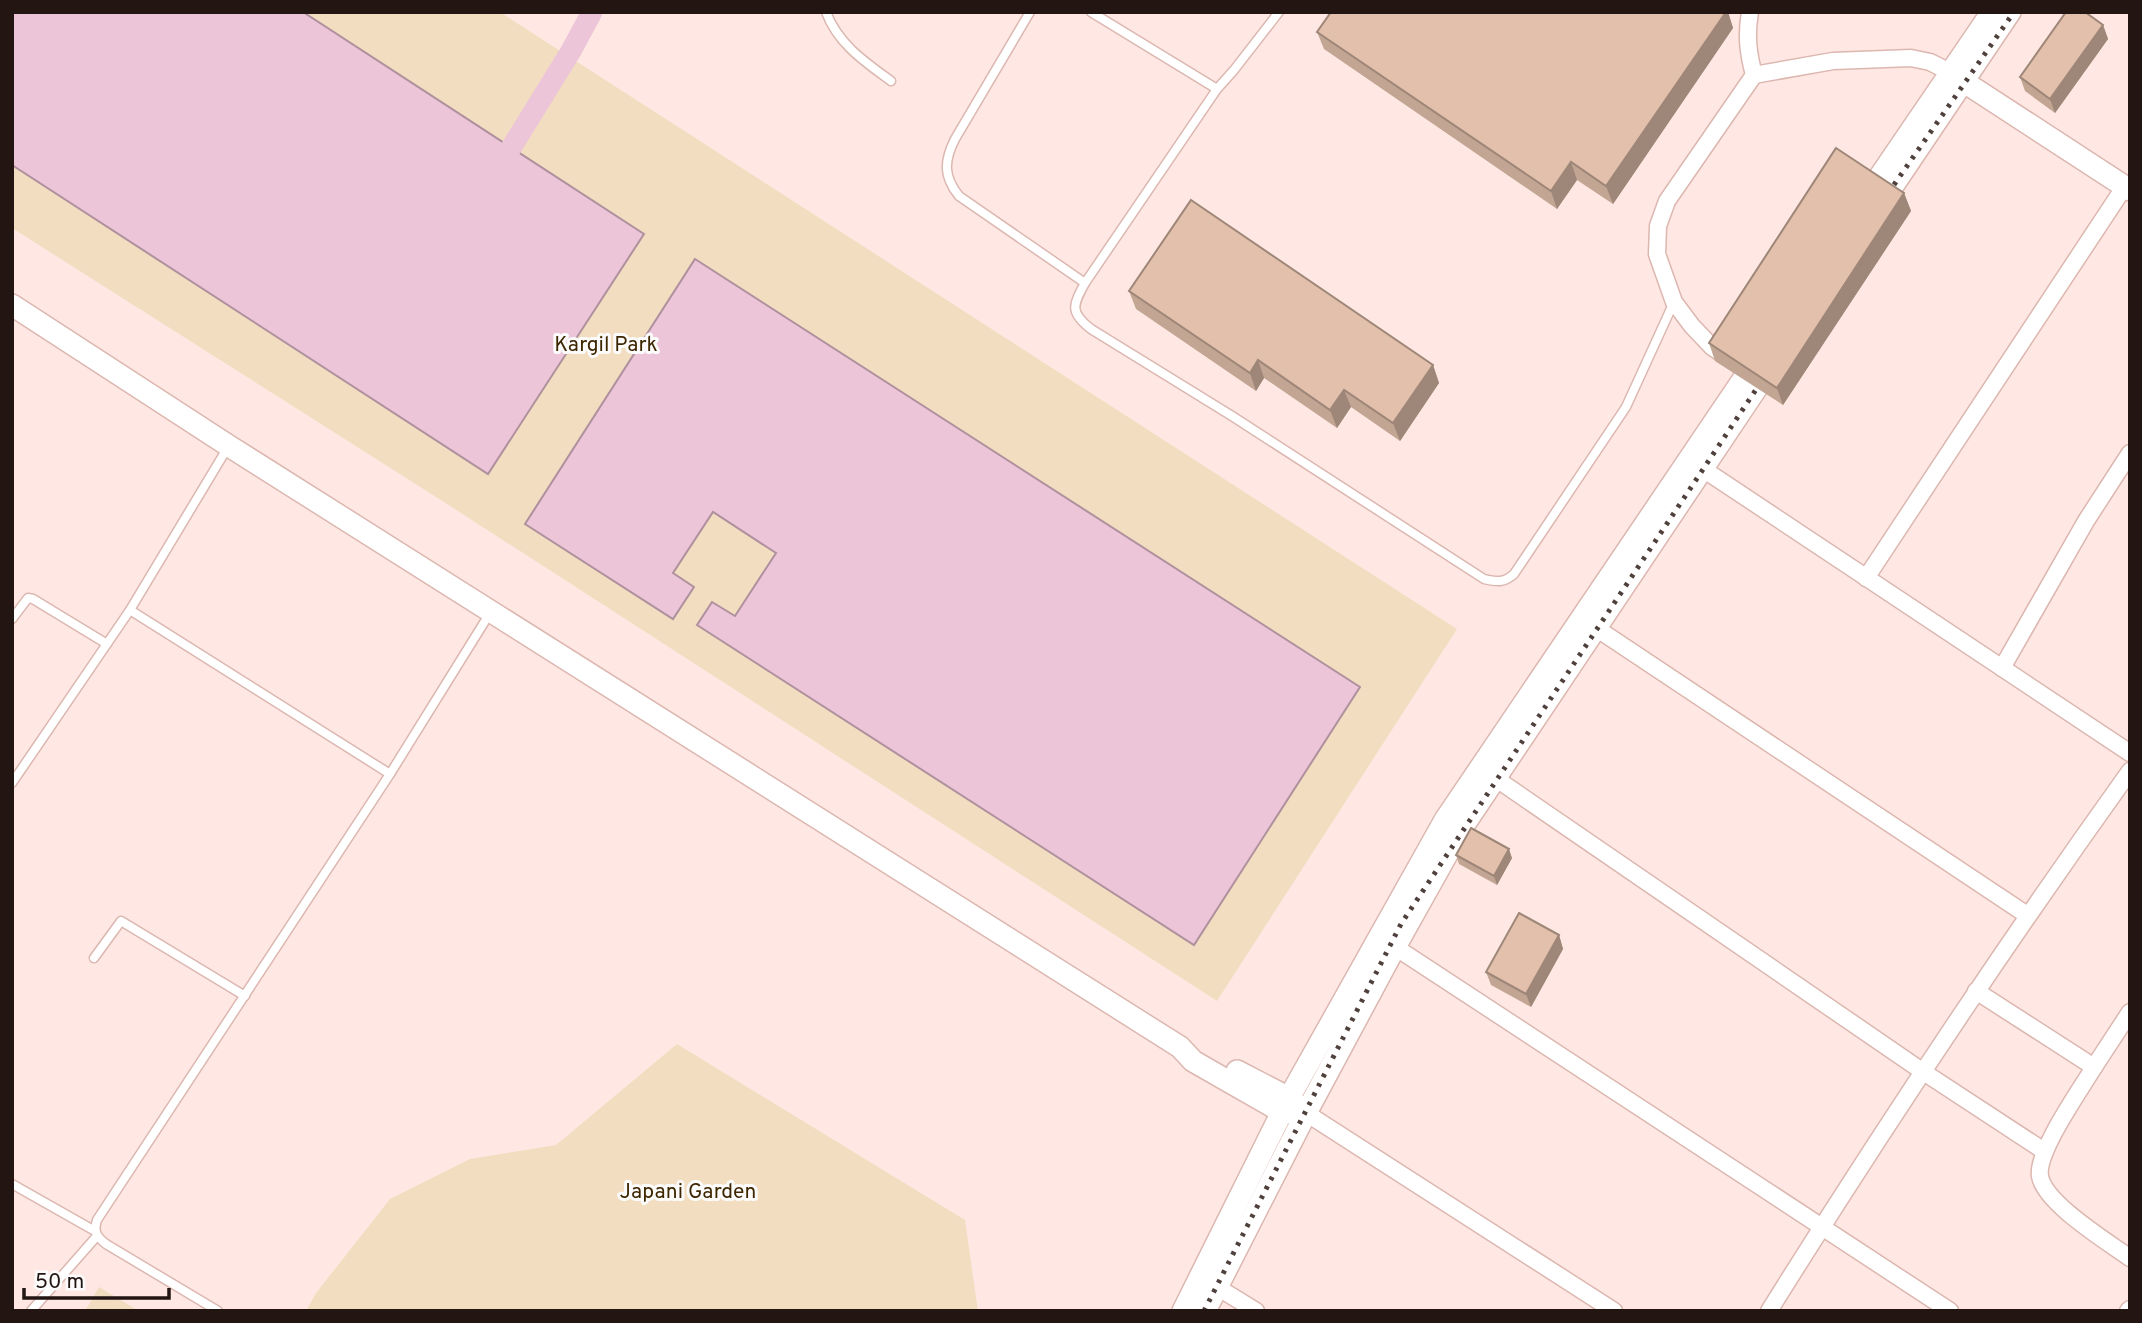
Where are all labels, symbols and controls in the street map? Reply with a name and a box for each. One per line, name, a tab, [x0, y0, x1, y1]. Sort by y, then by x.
park label: Kargil Park	[554, 332, 658, 359]
park label: Japani Garden	[620, 1179, 756, 1206]
scale bar	[24, 1256, 170, 1300]
text: 50 m	[35, 1269, 84, 1296]

